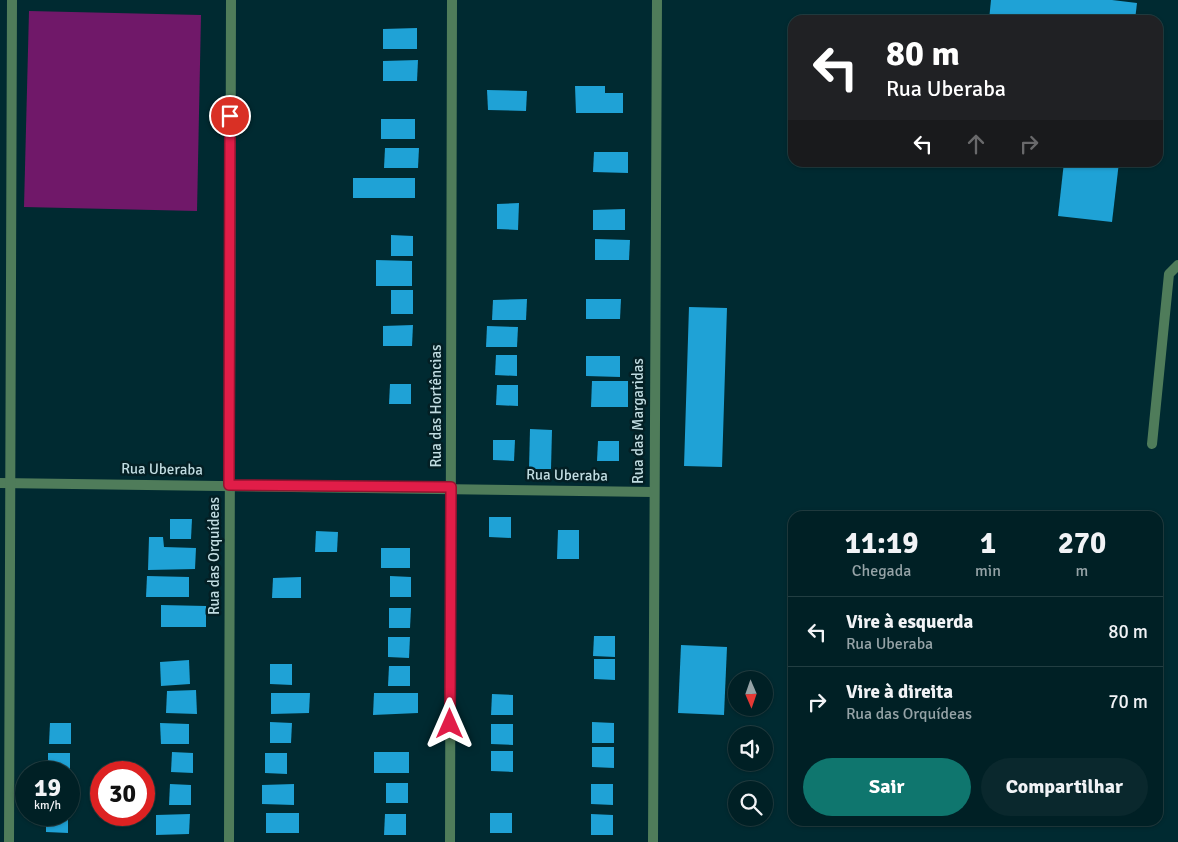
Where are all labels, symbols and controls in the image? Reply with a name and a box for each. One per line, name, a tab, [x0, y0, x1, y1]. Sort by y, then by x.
text: 80 m	[886, 32, 960, 75]
icon: left	[803, 35, 868, 100]
text: Rua Uberaba	[886, 75, 1006, 102]
pin	[209, 95, 251, 137]
icon: arrive	[216, 102, 244, 130]
icon: left	[909, 130, 937, 158]
icon: ahead	[962, 130, 990, 158]
icon: right	[1015, 130, 1043, 158]
street label: Rua das Hortências	[427, 344, 445, 468]
street label: Rua das Margaridas	[629, 358, 647, 484]
street label: Rua Uberaba	[121, 459, 203, 479]
street label: Rua Uberaba	[526, 465, 608, 485]
street label: Rua das Orquídeas	[205, 496, 223, 615]
text: 11:19	[845, 525, 918, 562]
text: 1	[980, 525, 996, 562]
text: 270	[1058, 525, 1106, 562]
text: Chegada	[852, 561, 911, 581]
text: min	[975, 561, 1001, 581]
text: m	[1076, 561, 1088, 581]
text: Vire à esquerda	[846, 610, 973, 634]
icon: left	[803, 618, 831, 646]
text: 80 m	[1108, 620, 1148, 644]
text: Rua Uberaba	[846, 634, 933, 654]
north arrow	[728, 671, 772, 716]
map controls	[728, 671, 773, 826]
text: Vire à direita	[846, 680, 953, 704]
icon: right	[803, 688, 831, 716]
text: 70 m	[1108, 690, 1148, 714]
position arrow	[423, 697, 475, 749]
text: Rua das Orquídeas	[846, 704, 972, 724]
button: sound	[728, 726, 773, 771]
button: Sair	[803, 758, 971, 816]
button: Compartilhar	[981, 758, 1148, 816]
speed limit sign: 30	[90, 761, 155, 826]
text: 19	[34, 772, 61, 803]
button: search	[728, 781, 773, 826]
text: km/h	[34, 798, 61, 813]

